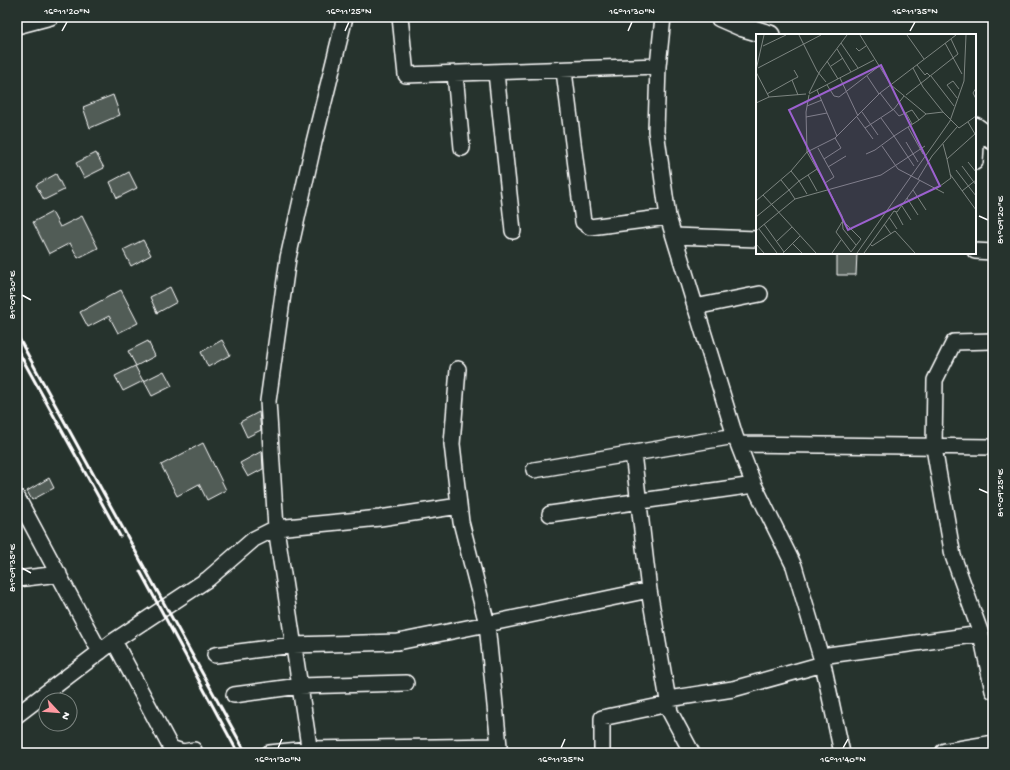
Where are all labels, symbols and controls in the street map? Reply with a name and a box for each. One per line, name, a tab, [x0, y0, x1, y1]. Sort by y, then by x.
text: 16°11'20"N	[43, 6, 90, 18]
text: 16°11'25"N	[325, 6, 372, 18]
text: 16°11'30"N	[608, 6, 655, 18]
text: 16°11'35"N	[891, 6, 938, 18]
inset map	[756, 34, 976, 254]
text: 81°09'20"E	[995, 195, 1007, 244]
text: 81°09'30"E	[7, 270, 19, 319]
text: 81°09'25"E	[995, 468, 1007, 517]
text: 81°09'35"E	[7, 543, 19, 592]
north arrow	[38, 692, 78, 732]
text: N	[58, 710, 72, 721]
text: 16°11'30"N	[254, 754, 301, 766]
text: 16°11'35"N	[537, 754, 584, 766]
text: 16°11'40"N	[819, 754, 866, 766]

